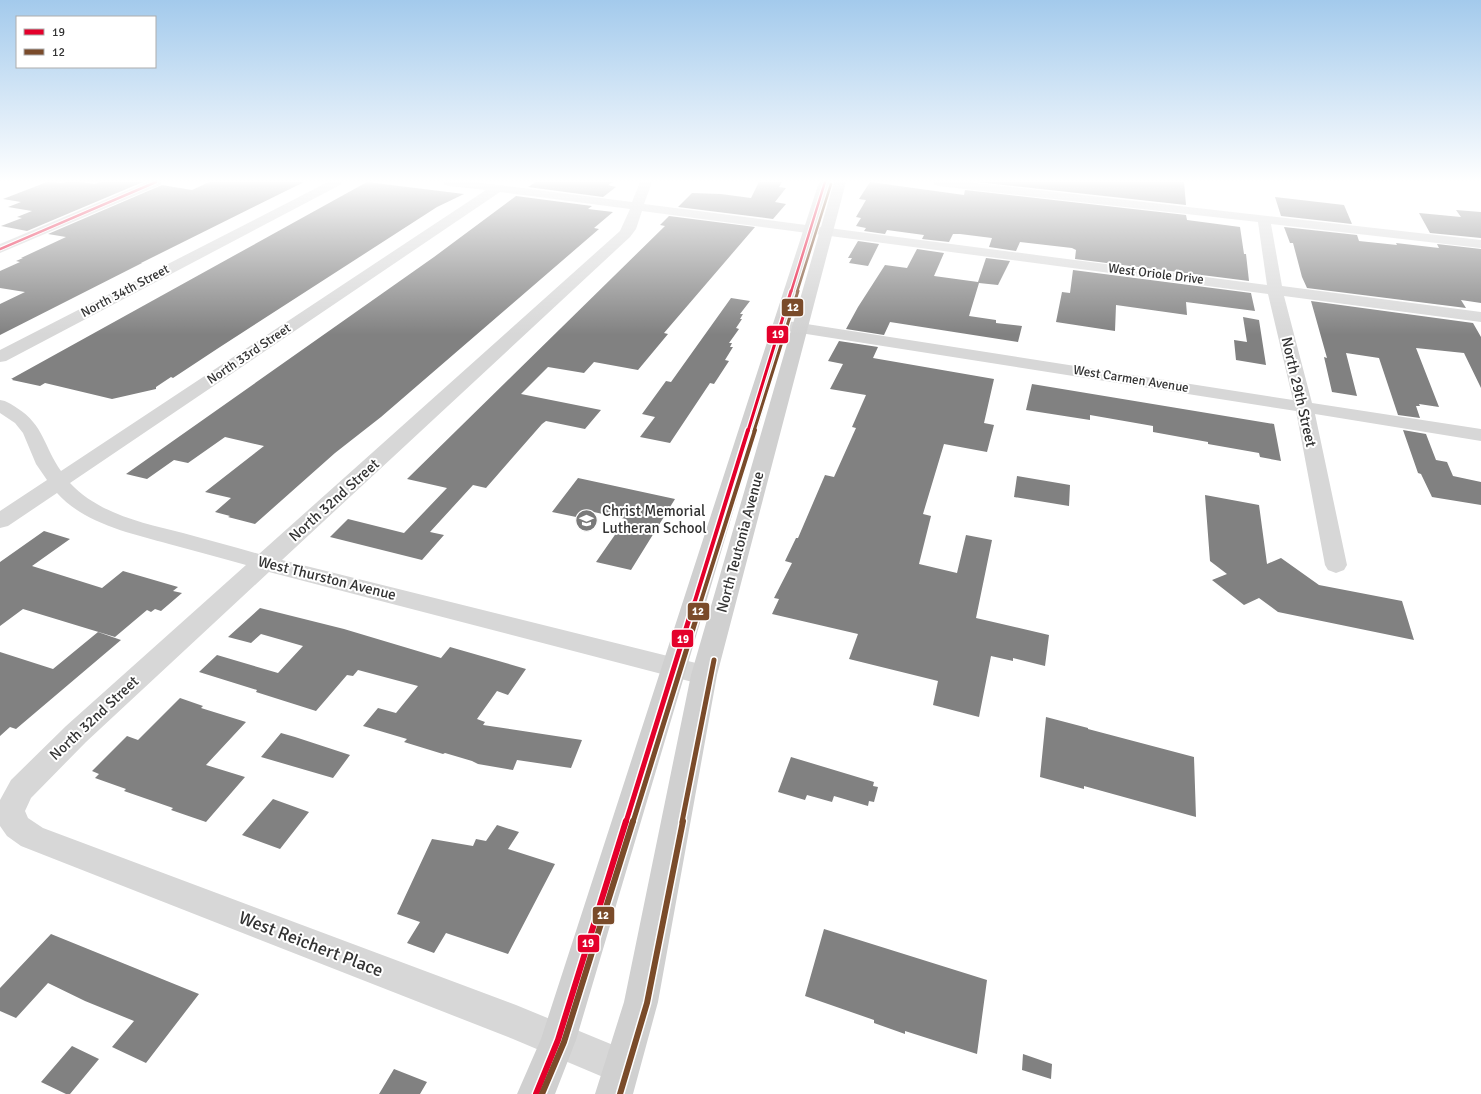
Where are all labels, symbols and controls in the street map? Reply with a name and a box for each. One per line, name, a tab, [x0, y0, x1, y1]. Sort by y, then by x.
legend	[16, 16, 156, 68]
text: 19	[52, 25, 65, 40]
text: 12	[52, 45, 65, 60]
street label: West Oriole Drive	[1107, 260, 1205, 288]
street label: North 34th Street	[78, 261, 172, 321]
line badge: 12	[781, 298, 804, 317]
text: 12	[787, 301, 799, 314]
street label: North 33rd Street	[204, 320, 294, 388]
line badge: 19	[766, 325, 789, 344]
text: 19	[772, 328, 784, 341]
street label: North 29th Street	[1278, 335, 1320, 449]
street label: West Carmen Avenue	[1072, 362, 1190, 396]
street label: North 32nd Street	[285, 455, 383, 545]
street label: North Teutonia Avenue	[712, 469, 768, 615]
place label: Christ Memorial Lutheran School	[602, 502, 707, 537]
school or university icon: Christ Memorial Lutheran School	[574, 507, 600, 533]
street label: West Thurston Avenue	[256, 552, 398, 604]
line badge: 12	[687, 602, 710, 621]
text: 12	[692, 605, 704, 618]
line badge: 19	[671, 629, 694, 648]
text: 19	[677, 633, 689, 646]
street label: North 32nd Street	[46, 672, 142, 764]
street label: West Reichert Place	[236, 906, 386, 982]
line badge: 12	[592, 906, 615, 925]
text: 12	[597, 909, 609, 922]
line badge: 19	[577, 934, 600, 953]
text: 19	[582, 937, 594, 950]

